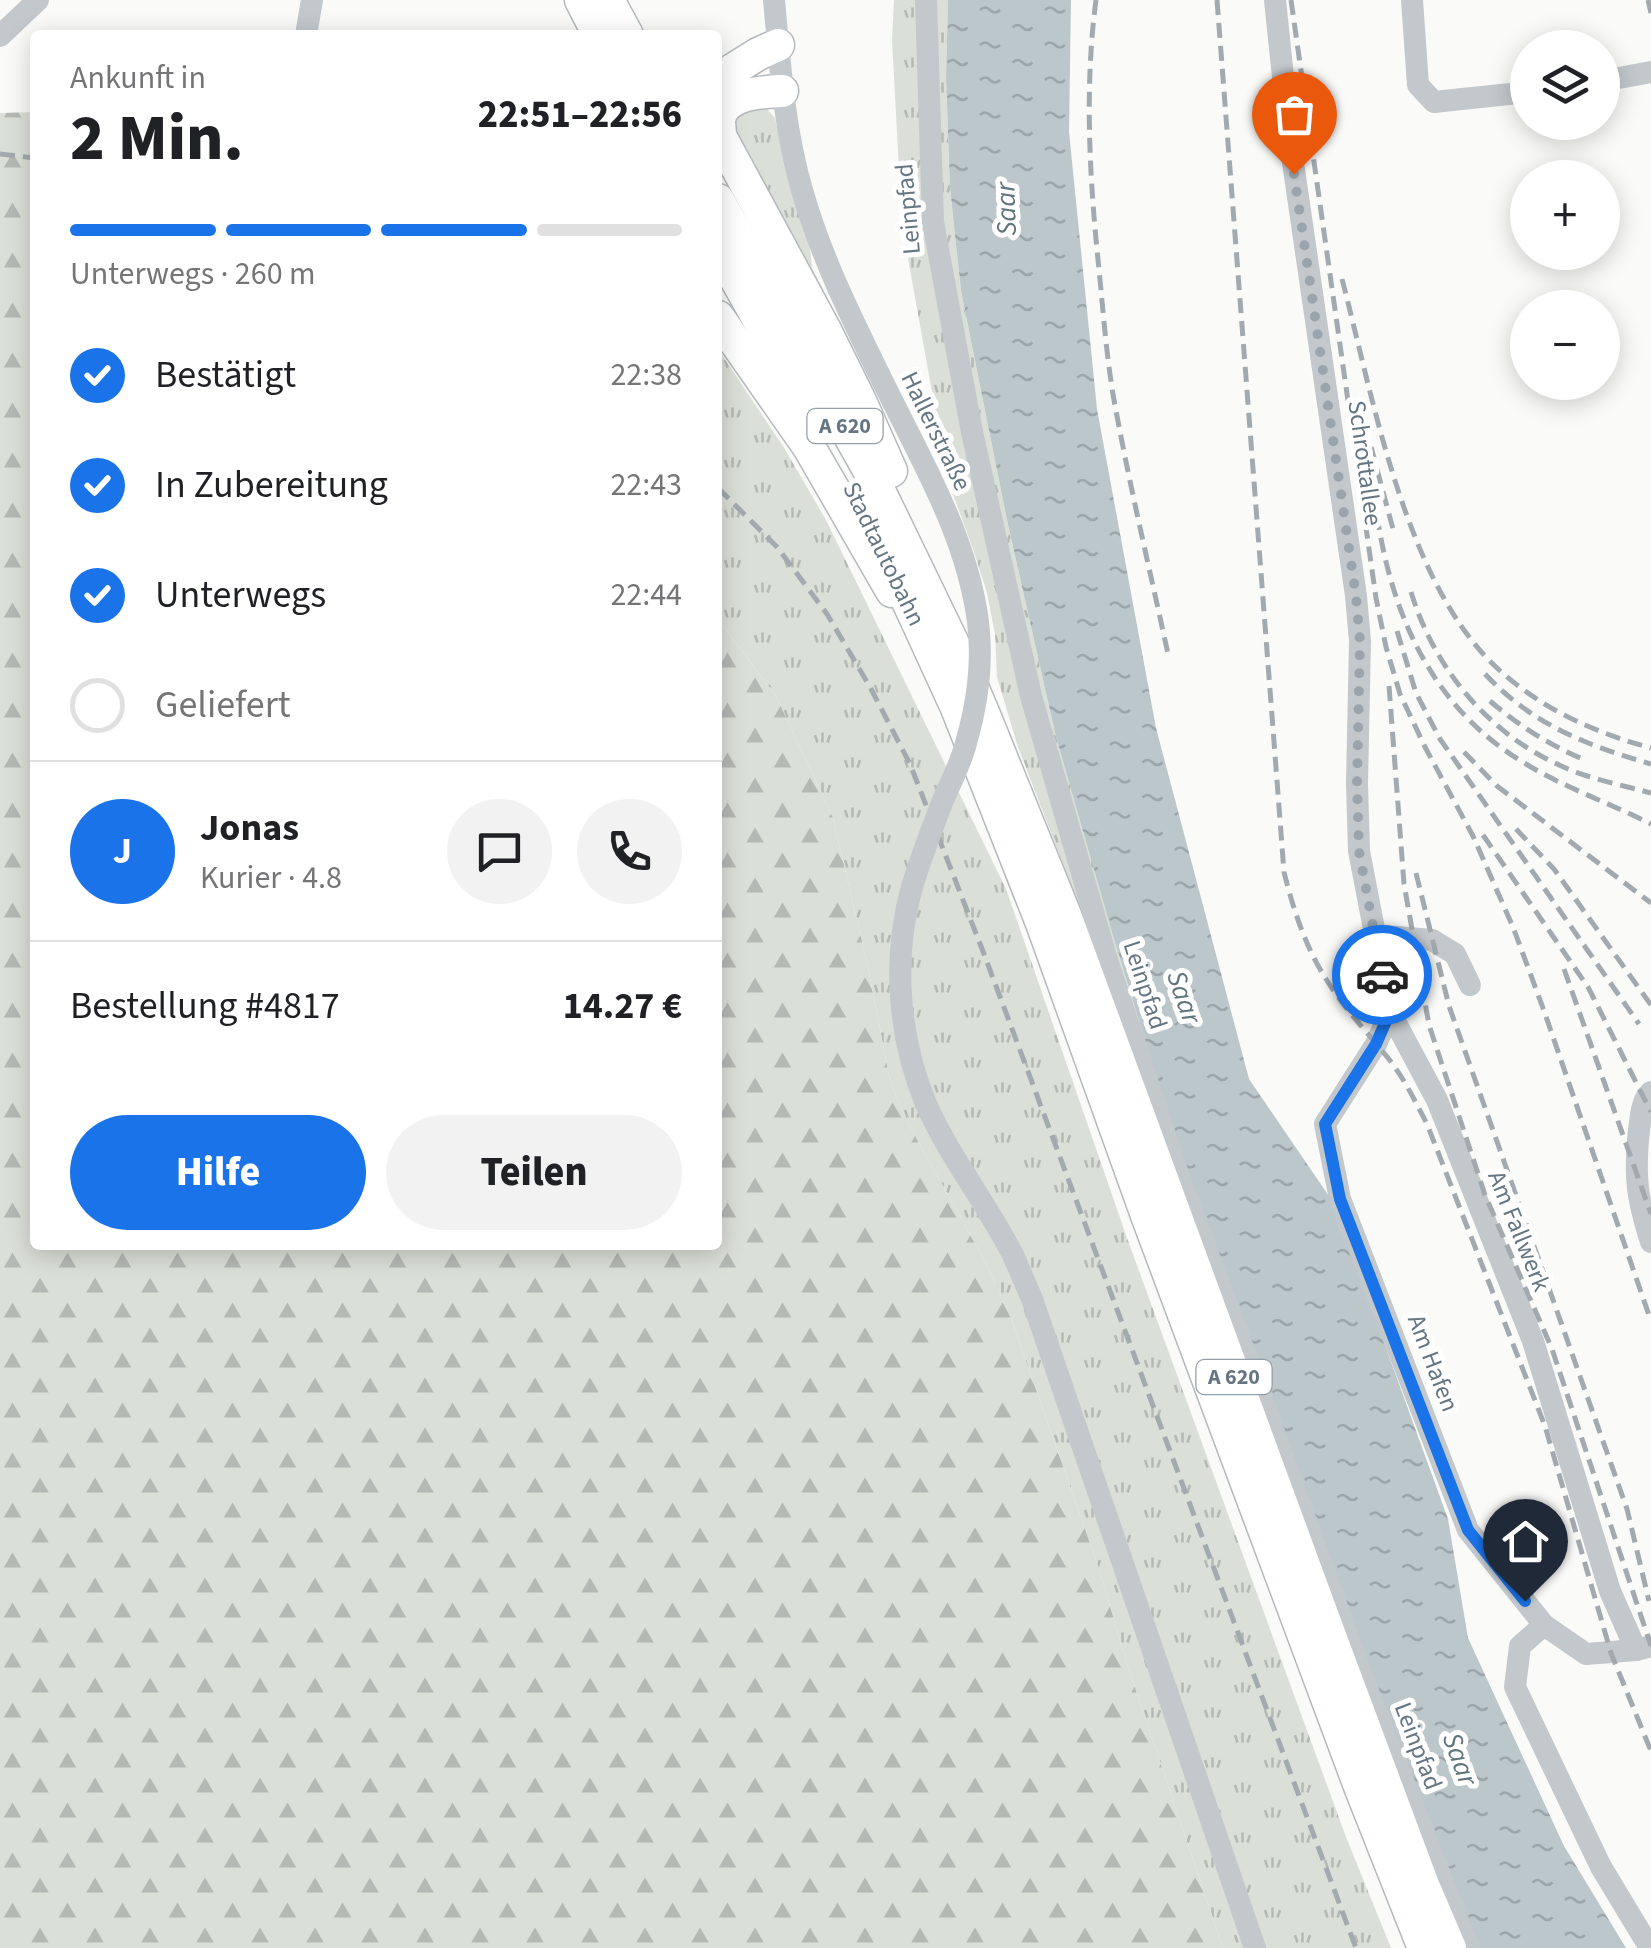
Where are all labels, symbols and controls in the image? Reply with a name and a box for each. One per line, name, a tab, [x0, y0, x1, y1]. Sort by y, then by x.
map controls	[1510, 30, 1620, 400]
button: layers	[1510, 30, 1620, 140]
text: Ankunft in	[70, 55, 206, 101]
pin	[1252, 72, 1337, 175]
icon: bag	[1267, 87, 1322, 142]
text: 22:51–22:56	[478, 88, 682, 142]
text: 2 Min.	[70, 92, 244, 185]
button: +	[1510, 160, 1620, 270]
street label: Leinpfad	[886, 162, 930, 256]
water label: Saar	[985, 180, 1027, 237]
text: Unterwegs · 260 m	[70, 251, 316, 297]
button: −	[1510, 290, 1620, 400]
icon: check	[70, 348, 125, 403]
text: Bestätigt	[155, 348, 296, 402]
text: 22:38	[610, 352, 682, 398]
street label: Hallerstraße	[892, 365, 980, 497]
street label: Schrottallee	[1338, 398, 1392, 528]
road number: A 620	[808, 409, 882, 443]
icon: check	[70, 458, 125, 513]
text: In Zubereitung	[155, 458, 388, 512]
text: 22:43	[610, 462, 682, 508]
street label: Stadtautobahn	[834, 476, 934, 632]
icon: check	[70, 568, 125, 623]
text: Unterwegs	[155, 568, 326, 622]
text: 22:44	[610, 572, 682, 618]
text: Geliefert	[155, 678, 291, 732]
button: chat	[447, 799, 552, 904]
button: phone	[577, 799, 682, 904]
text: Jonas	[200, 801, 299, 855]
text: J	[113, 824, 132, 878]
text: Kurier · 4.8	[200, 855, 342, 901]
courier	[1332, 925, 1432, 1025]
street label: Leinpfad	[1114, 936, 1176, 1034]
icon: car	[1355, 948, 1410, 1003]
water label: Saar	[1156, 965, 1212, 1030]
text: Bestellung #4817	[70, 979, 340, 1033]
text: 14.27 €	[563, 979, 682, 1033]
button: Hilfe	[70, 1115, 366, 1230]
button: Teilen	[386, 1115, 682, 1230]
street label: Am Fallwerk	[1478, 1165, 1560, 1297]
street label: Am Hafen	[1398, 1309, 1468, 1417]
road number: A 620	[1196, 1360, 1272, 1394]
pin	[1483, 1499, 1568, 1602]
icon: home	[1498, 1514, 1553, 1569]
street label: Leinpfad	[1385, 1697, 1451, 1795]
water label: Saar	[1432, 1727, 1488, 1792]

